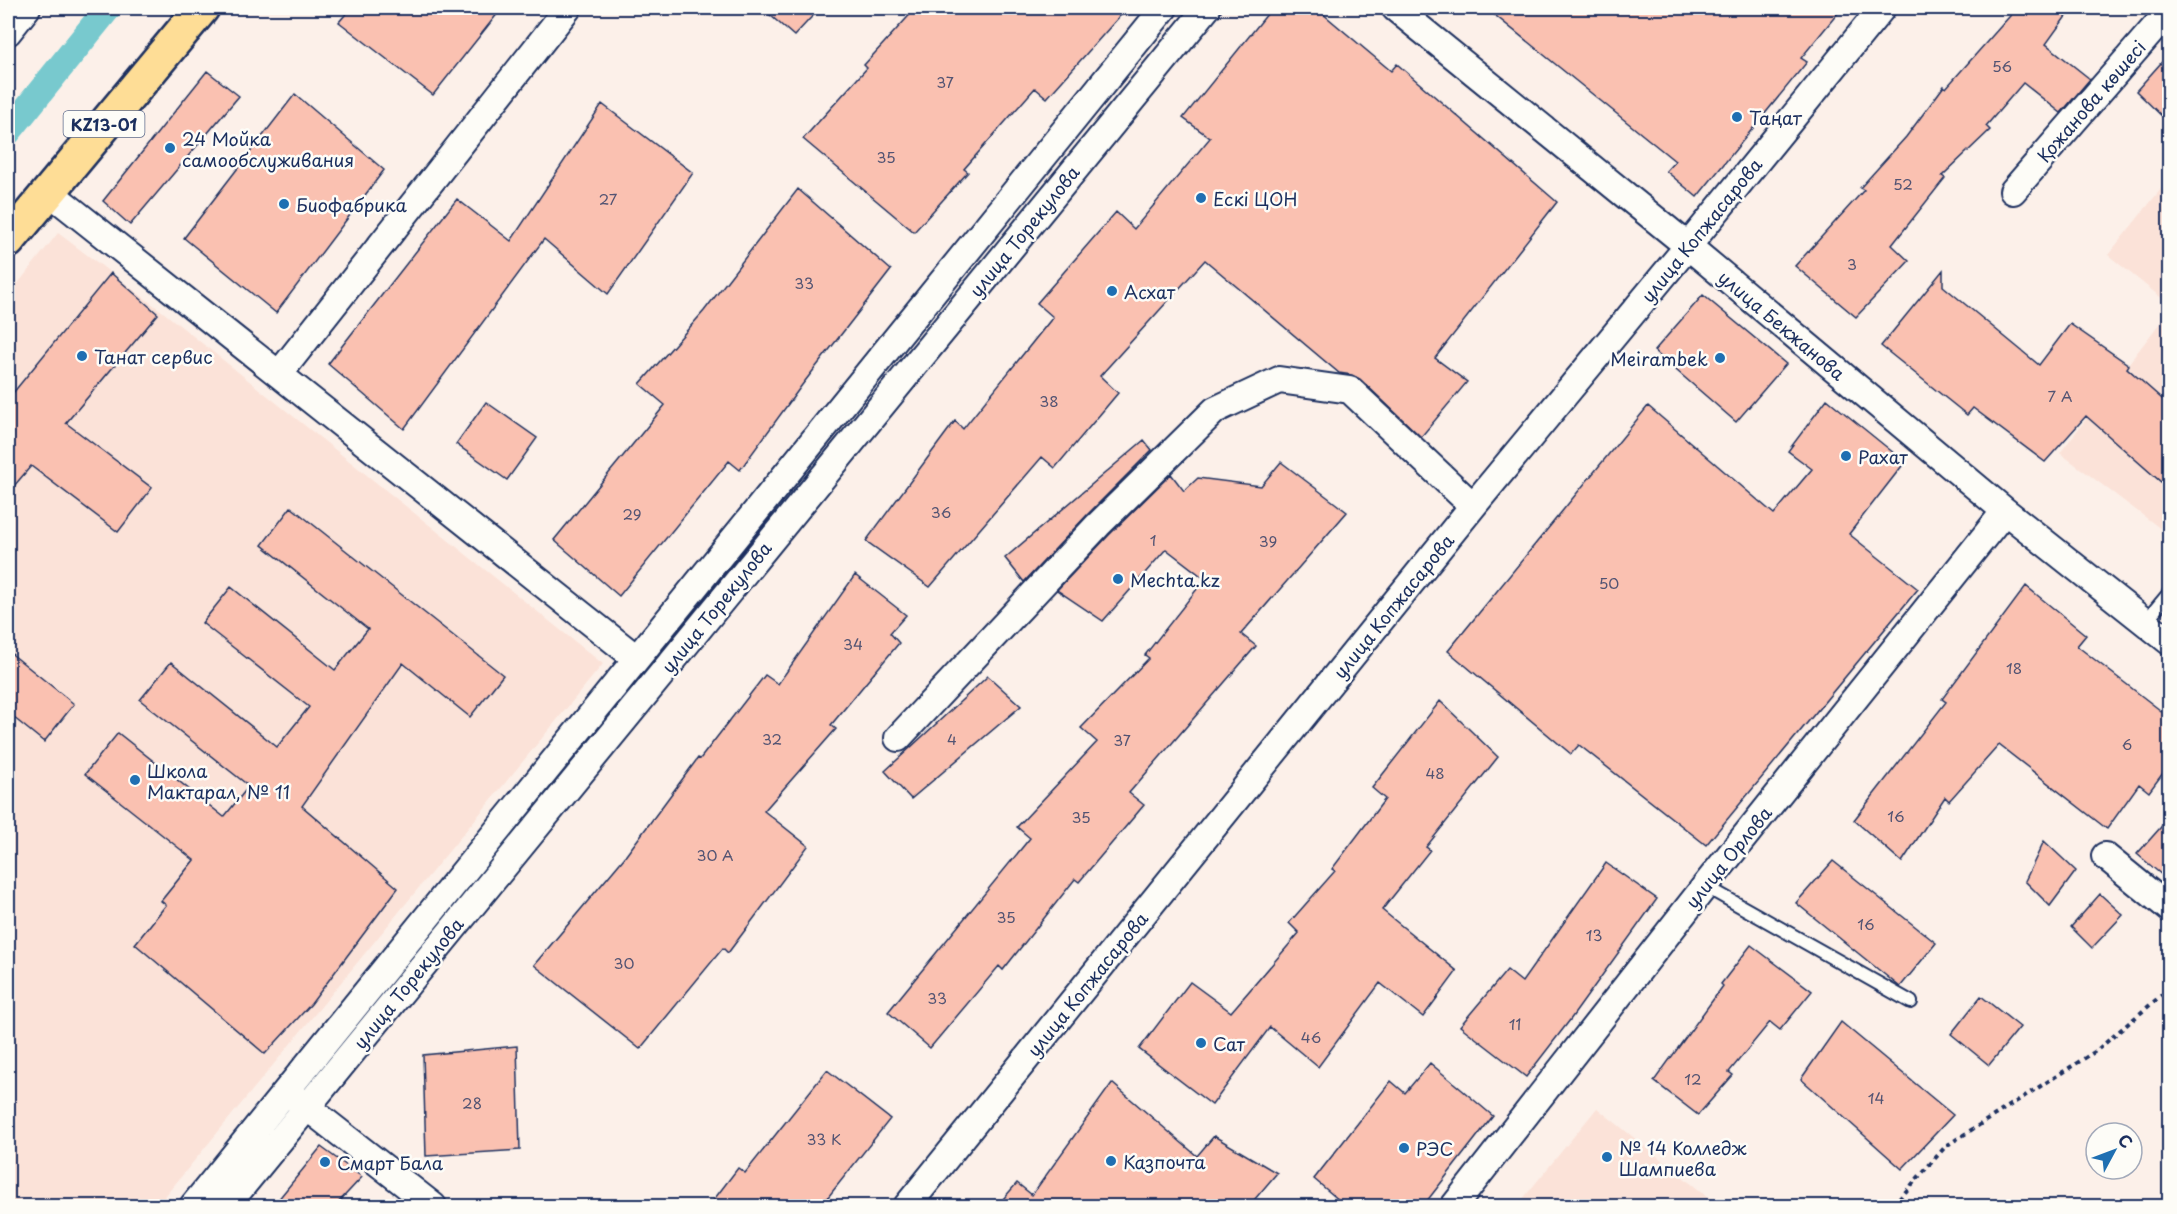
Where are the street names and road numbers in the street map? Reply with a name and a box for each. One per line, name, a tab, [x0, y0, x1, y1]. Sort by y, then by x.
street label: Қожанова көшесі	[2030, 34, 2152, 168]
road number: KZ13-01	[63, 111, 144, 137]
street label: улица Копжасарова	[1634, 151, 1768, 308]
street label: улица Торекулова	[962, 159, 1086, 303]
street label: улица Бекжанова	[1713, 264, 1852, 387]
street label: улица Копжасарова	[1326, 527, 1460, 684]
street label: улица Торекулова	[654, 535, 778, 679]
street label: улица Орлова	[1678, 800, 1778, 914]
street label: улица Копжасарова	[1020, 905, 1154, 1062]
street label: улица Торекулова	[346, 911, 470, 1055]

